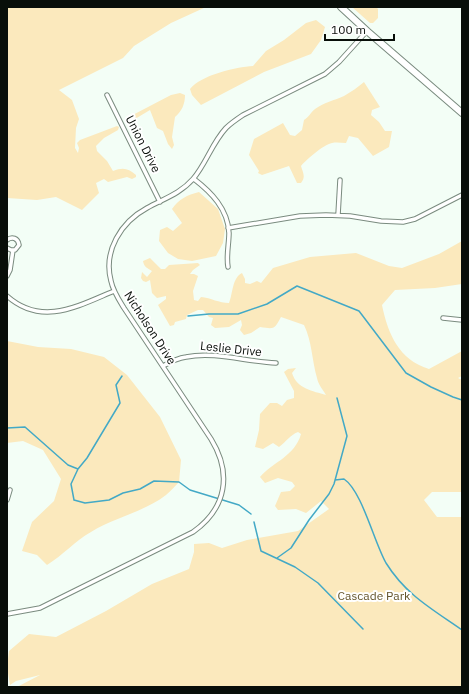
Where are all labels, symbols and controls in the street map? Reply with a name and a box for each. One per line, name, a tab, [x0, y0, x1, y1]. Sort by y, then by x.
scale bar	[325, 16, 394, 42]
text: 100 m	[331, 22, 366, 37]
street label: Union Drive	[123, 113, 164, 175]
street label: Nicholson Drive	[121, 288, 180, 368]
street label: Leslie Drive	[200, 338, 263, 359]
park label: Cascade Park	[338, 588, 411, 603]

